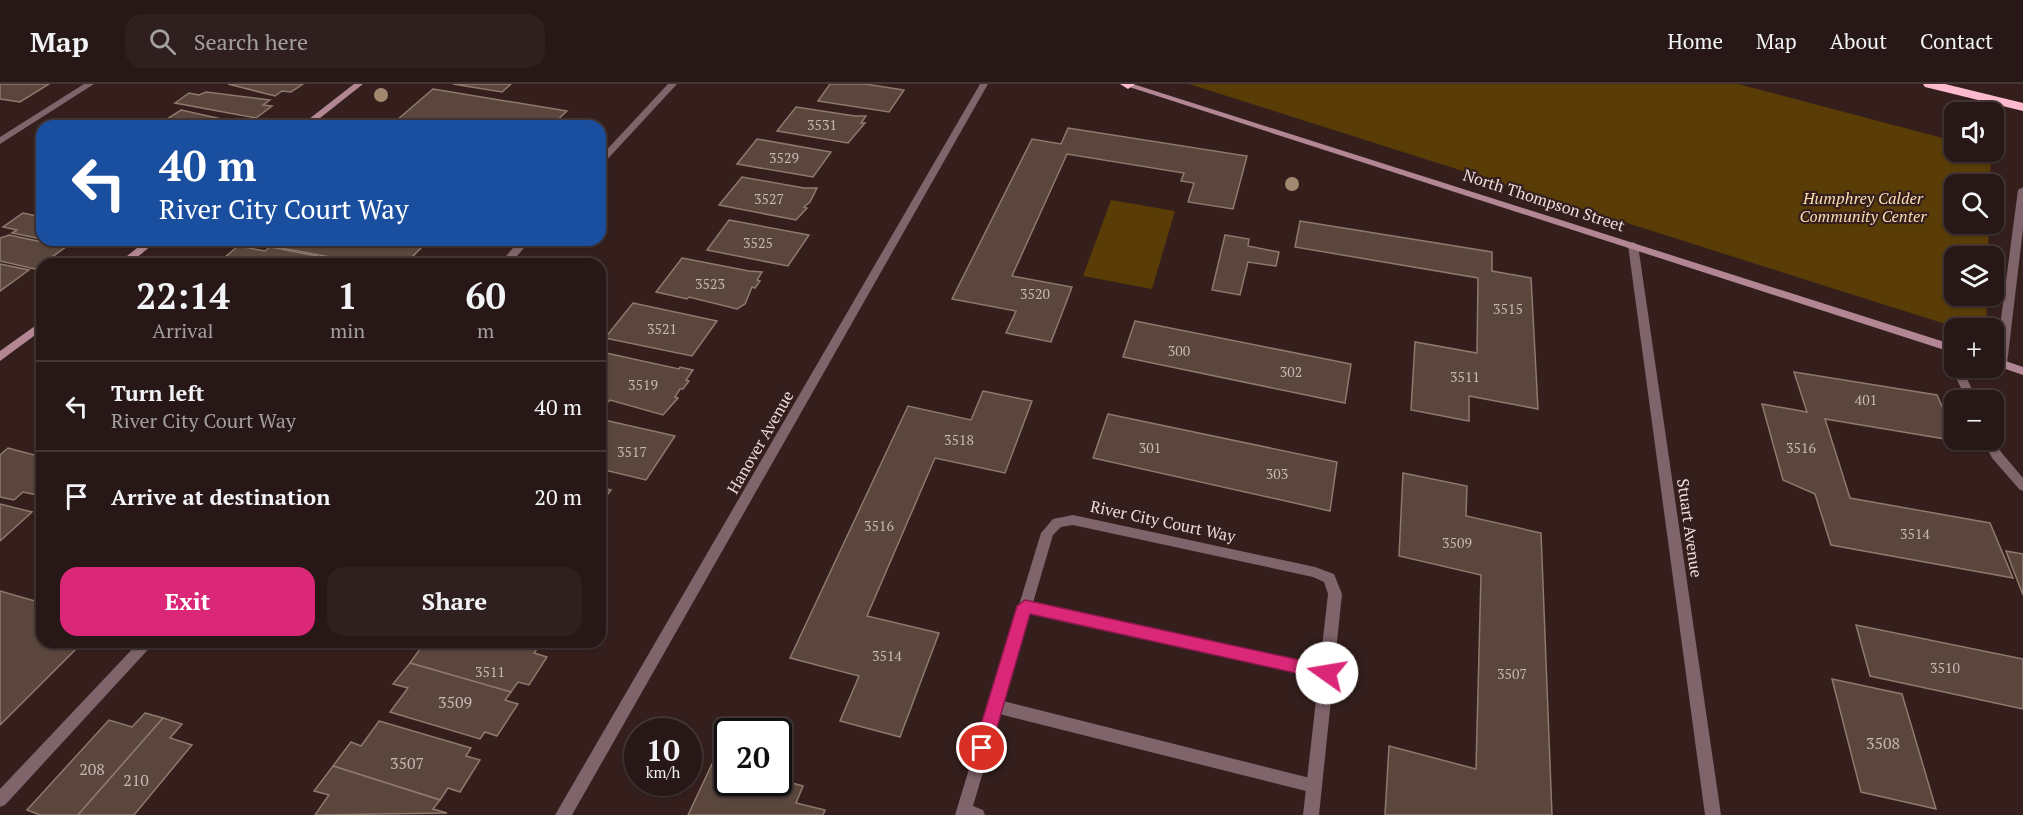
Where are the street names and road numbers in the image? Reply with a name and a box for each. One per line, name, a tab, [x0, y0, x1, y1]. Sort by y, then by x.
street label: North Thompson Street	[1460, 163, 1628, 237]
street label: Hanover Avenue	[722, 386, 798, 498]
street label: Stuart Avenue	[1672, 477, 1708, 579]
street label: River City Court Way	[1088, 495, 1239, 547]

